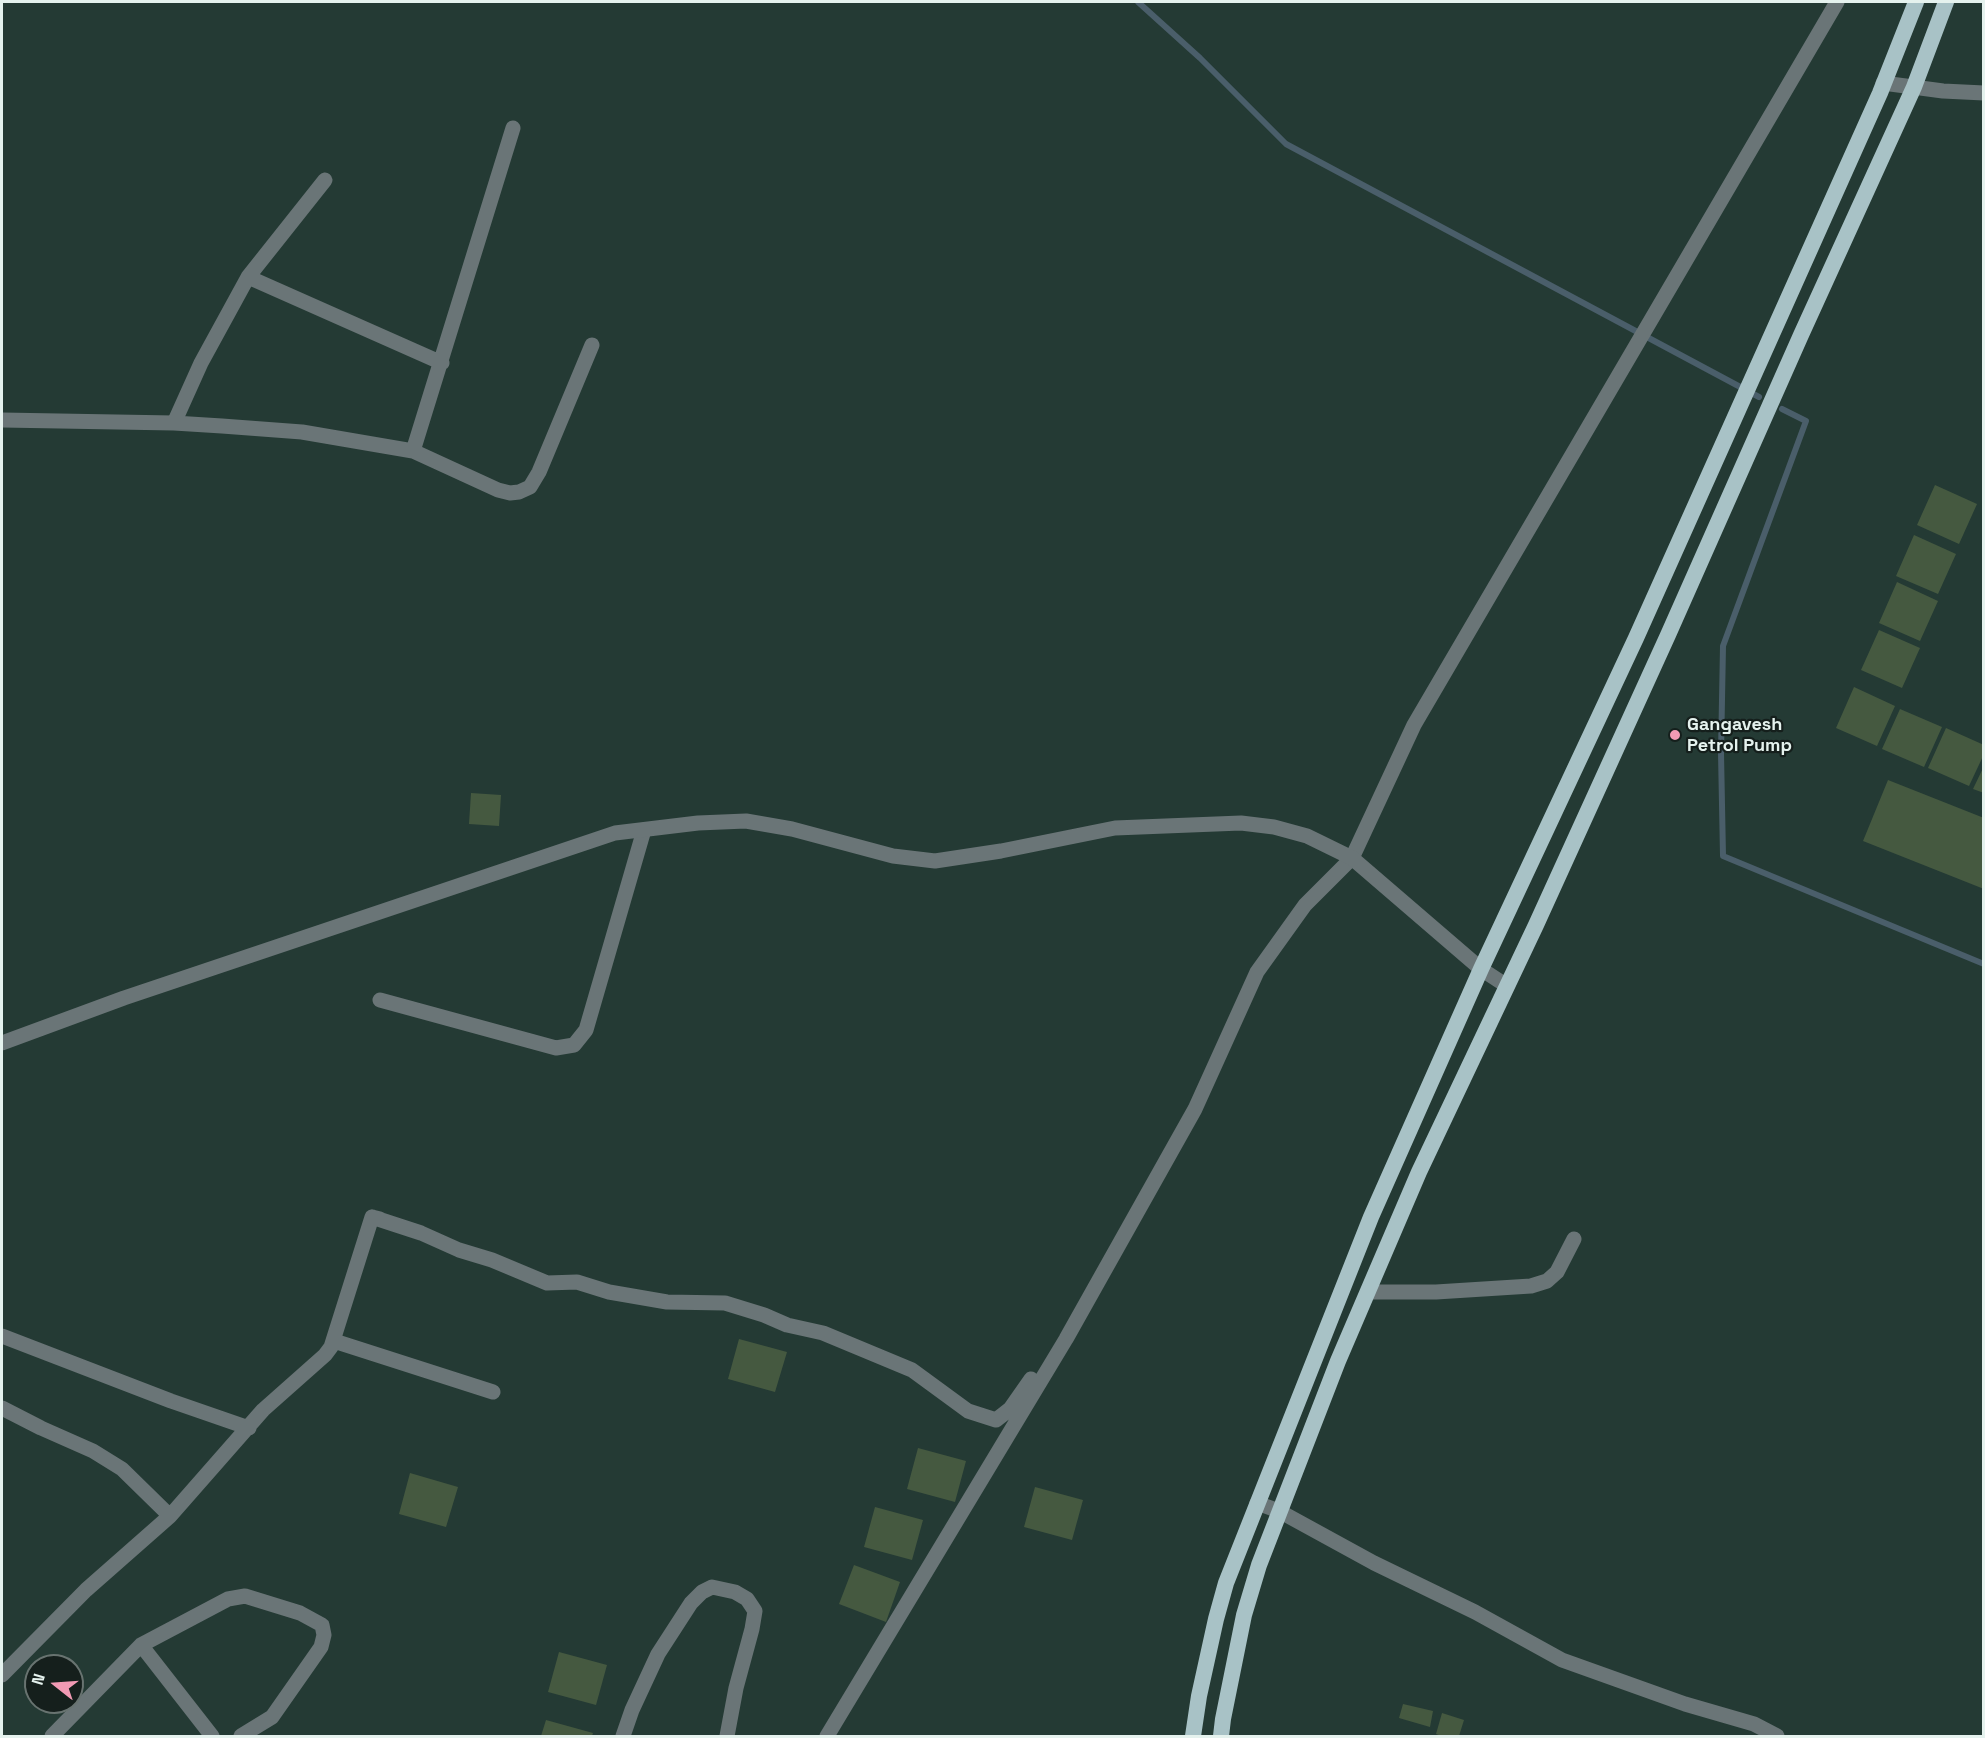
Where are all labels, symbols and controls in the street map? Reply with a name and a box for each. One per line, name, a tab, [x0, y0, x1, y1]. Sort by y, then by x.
place label: Gangavesh Petrol Pump	[1687, 714, 1792, 756]
marker: Gangavesh Petrol Pump	[1668, 728, 1682, 742]
north arrow	[24, 1654, 84, 1714]
text: N	[27, 1671, 50, 1687]

